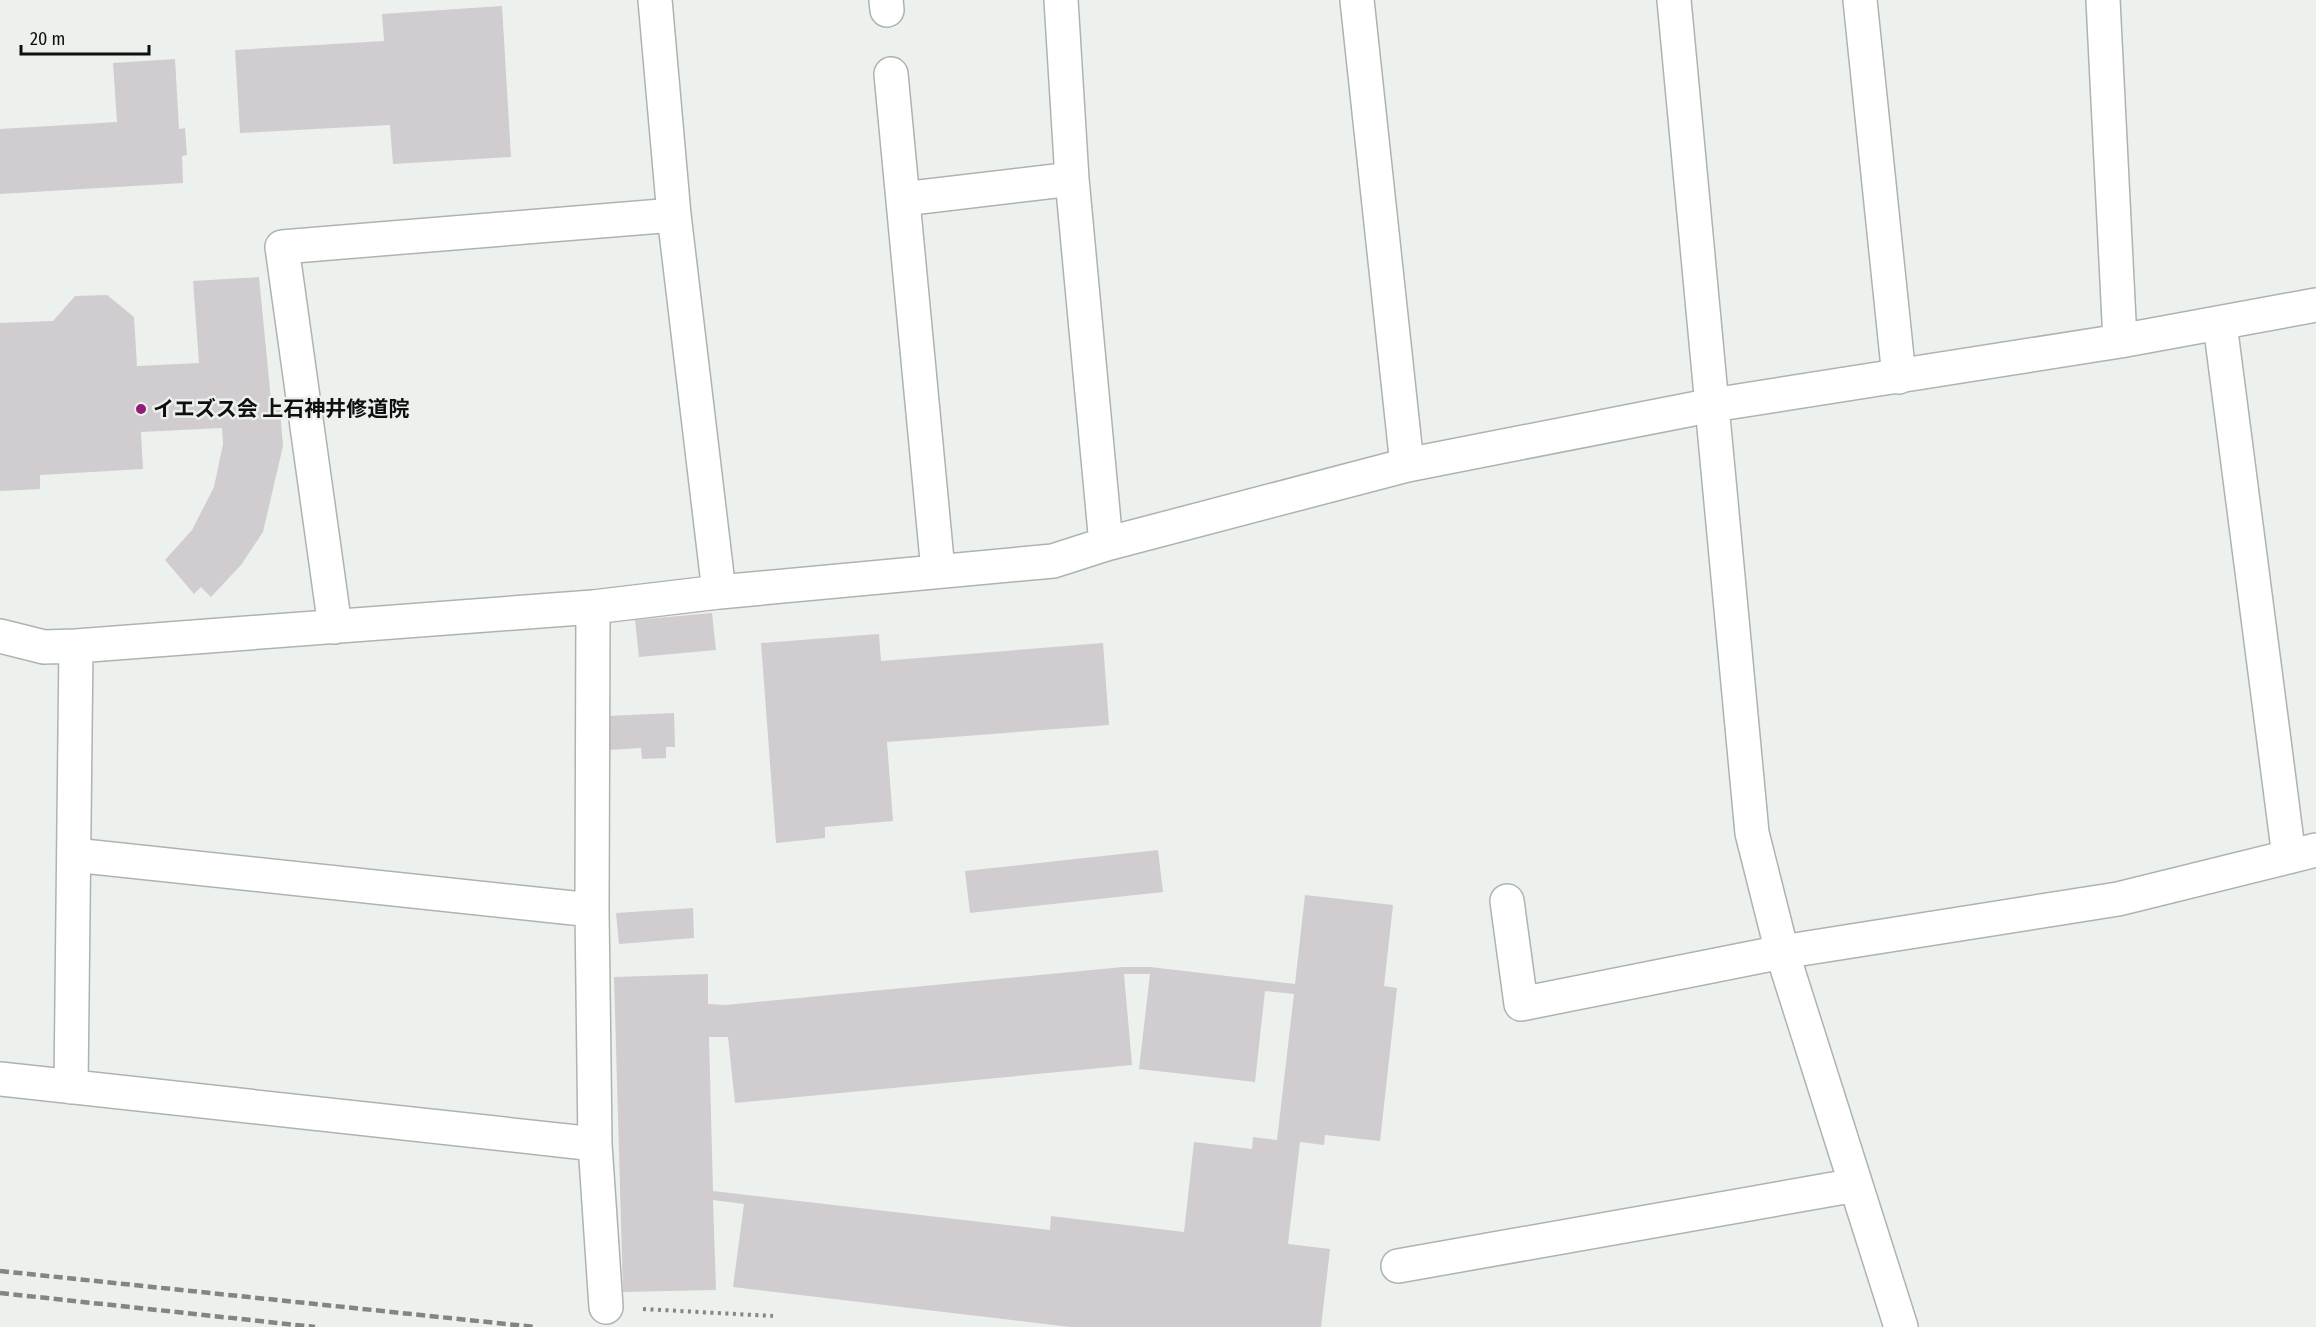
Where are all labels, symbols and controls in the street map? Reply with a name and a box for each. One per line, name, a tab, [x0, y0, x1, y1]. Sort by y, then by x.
scale bar	[21, 18, 148, 56]
text: 20 m	[30, 28, 65, 50]
place label: イエズス会 上石神井修道院	[153, 396, 409, 422]
marker: イエズス会 上石神井修道院	[134, 402, 148, 416]

